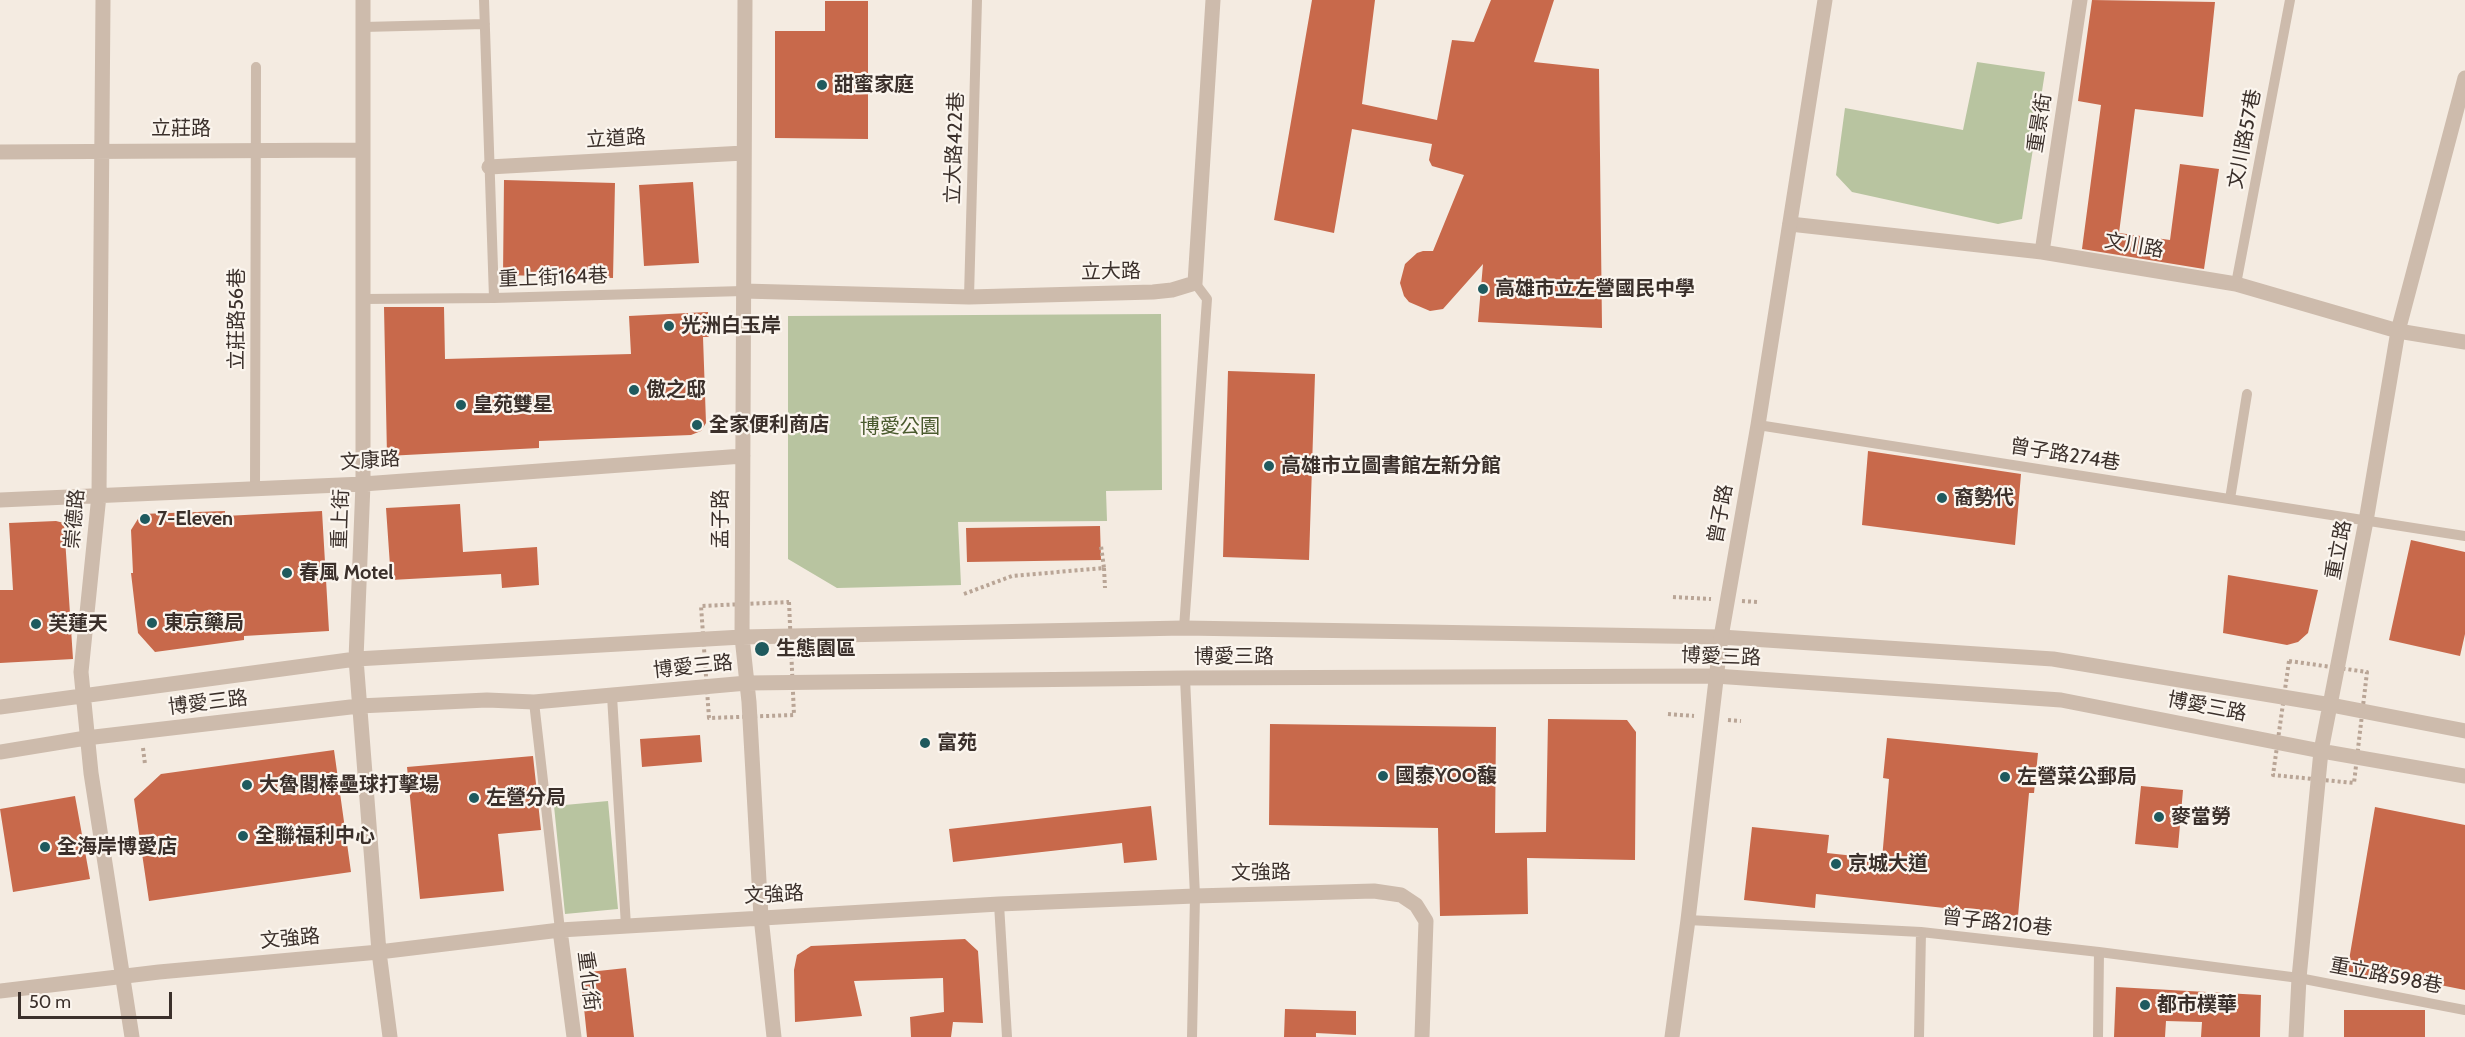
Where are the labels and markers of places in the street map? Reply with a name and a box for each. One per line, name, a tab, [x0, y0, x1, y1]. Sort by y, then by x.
place label: 甜蜜家庭	[834, 73, 914, 97]
marker: 甜蜜家庭	[815, 78, 829, 92]
place label: 高雄市立左營國民中學	[1495, 277, 1695, 301]
marker: 高雄市立左營國民中學	[1476, 282, 1490, 296]
place label: 光洲白玉岸	[681, 314, 781, 338]
marker: 光洲白玉岸	[662, 319, 676, 333]
place label: 傲之邸	[646, 378, 706, 402]
marker: 傲之邸	[627, 383, 641, 397]
place label: 皇苑雙星	[473, 393, 553, 417]
marker: 皇苑雙星	[454, 398, 468, 412]
place label: 全家便利商店	[709, 413, 829, 437]
marker: 全家便利商店	[690, 418, 704, 432]
place label: 高雄市立圖書館左新分館	[1281, 454, 1501, 478]
marker: 高雄市立圖書館左新分館	[1262, 459, 1276, 473]
place label: 裔勢代	[1954, 486, 2014, 510]
marker: 裔勢代	[1935, 491, 1949, 505]
place label: 7-Eleven	[157, 507, 233, 531]
marker: 7-Eleven	[138, 512, 152, 526]
place label: 春風 Motel	[299, 561, 394, 585]
marker: 春風 Motel	[280, 566, 294, 580]
place label: 東京藥局	[164, 611, 244, 635]
place label: 芙蓮天	[48, 612, 108, 636]
marker: 東京藥局	[145, 616, 159, 630]
marker: 芙蓮天	[29, 617, 43, 631]
place label: 生態園區	[776, 637, 856, 661]
marker: 生態園區	[753, 640, 771, 658]
place label: 富苑	[937, 731, 977, 755]
marker: 富苑	[918, 736, 932, 750]
place label: 國泰YOO馥	[1395, 764, 1497, 788]
place label: 左營菜公郵局	[2017, 765, 2137, 789]
marker: 國泰YOO馥	[1376, 769, 1390, 783]
marker: 左營菜公郵局	[1998, 770, 2012, 784]
place label: 大魯閣棒壘球打擊場	[259, 773, 439, 797]
marker: 大魯閣棒壘球打擊場	[240, 778, 254, 792]
place label: 左營分局	[486, 786, 566, 810]
marker: 左營分局	[467, 791, 481, 805]
place label: 麥當勞	[2171, 805, 2231, 829]
marker: 麥當勞	[2152, 810, 2166, 824]
place label: 全聯福利中心	[255, 824, 375, 848]
marker: 全聯福利中心	[236, 829, 250, 843]
place label: 全海岸博愛店	[57, 835, 177, 859]
marker: 全海岸博愛店	[38, 840, 52, 854]
place label: 京城大道	[1848, 852, 1928, 876]
marker: 京城大道	[1829, 857, 1843, 871]
place label: 都市樸華	[2157, 993, 2237, 1017]
marker: 都市樸華	[2138, 998, 2152, 1012]

